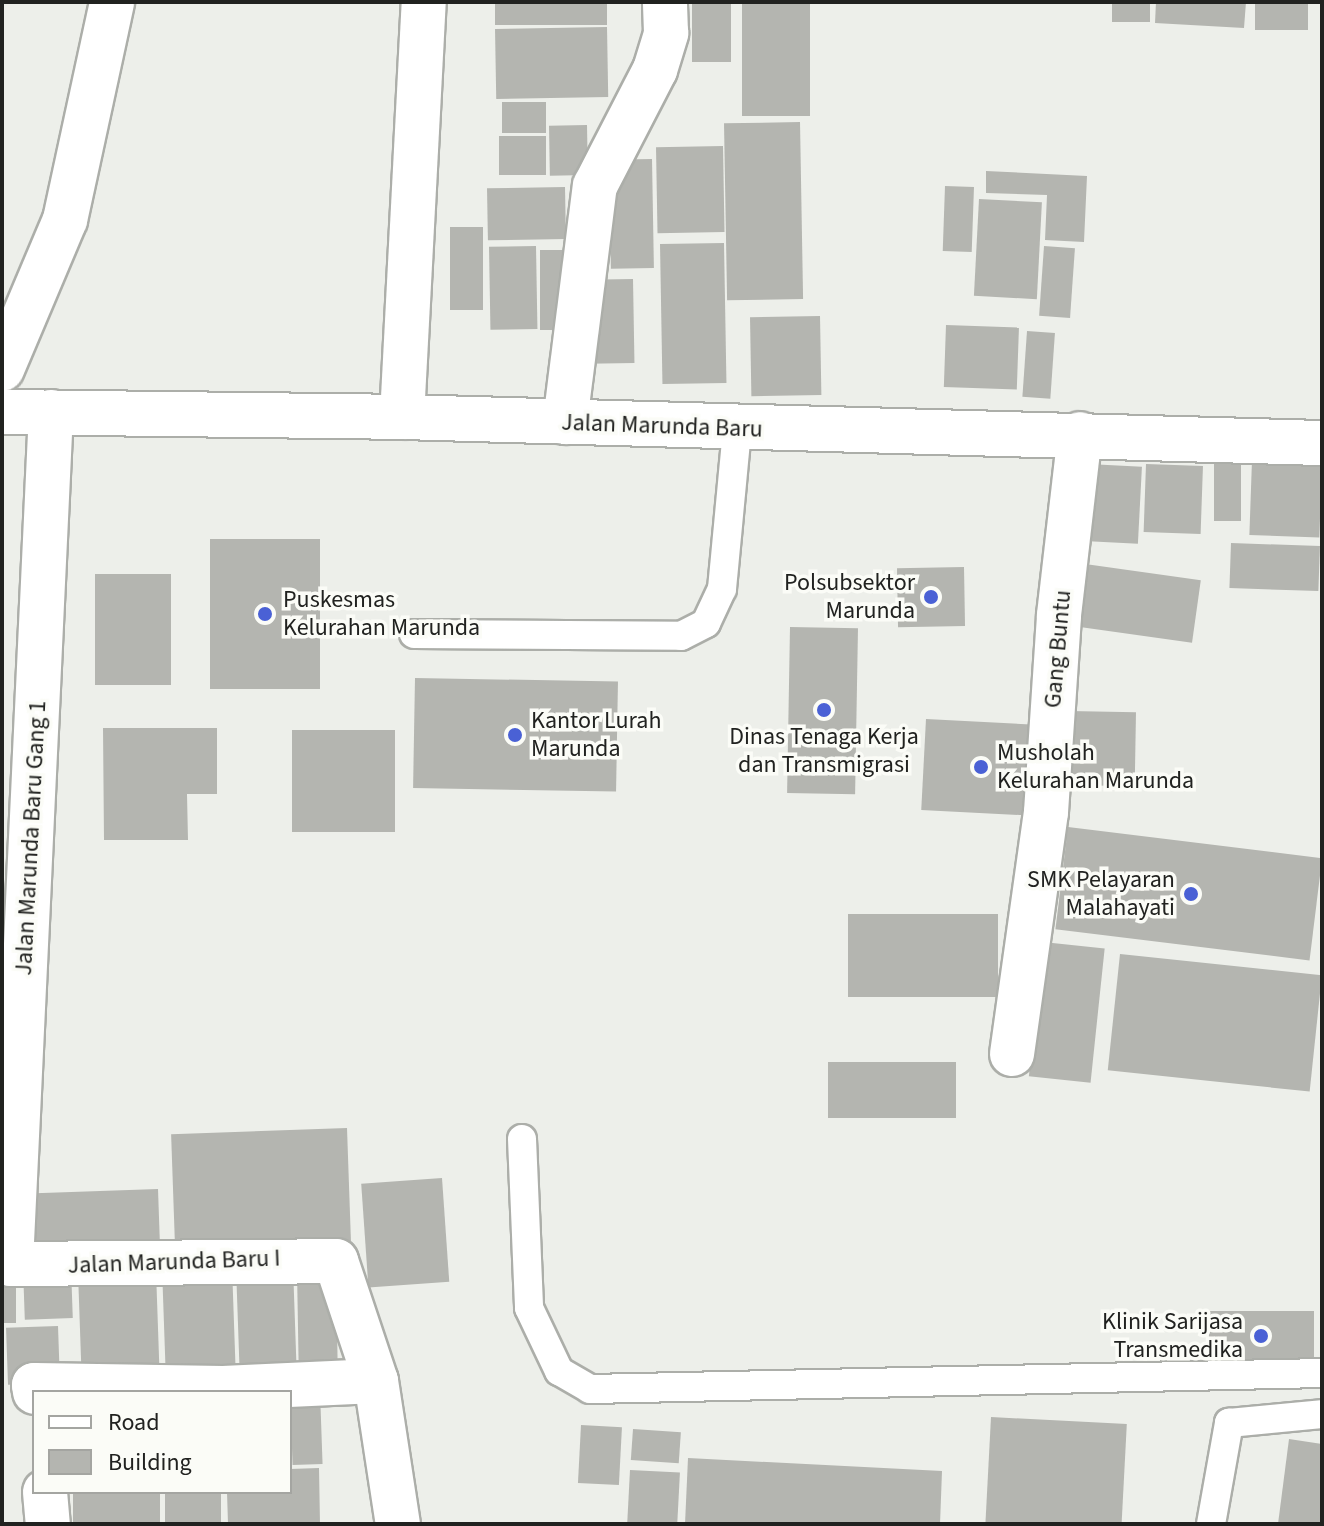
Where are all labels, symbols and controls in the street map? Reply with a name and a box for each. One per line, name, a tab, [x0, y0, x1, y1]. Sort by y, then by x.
street label: Jalan Marunda Baru	[561, 408, 763, 444]
place label: Polsubsektor Marunda	[784, 569, 915, 625]
place label: Puskesmas Kelurahan Marunda	[283, 586, 480, 642]
marker: Polsubsektor Marunda	[922, 588, 940, 606]
street label: Gang Buntu	[1038, 589, 1078, 709]
marker: Puskesmas Kelurahan Marunda	[254, 603, 276, 625]
street label: Jalan Marunda Baru Gang 1	[9, 700, 53, 976]
marker: Dinas Tenaga Kerja dan Transmigrasi	[815, 701, 833, 719]
place label: Kantor Lurah Marunda	[531, 707, 661, 763]
place label: Dinas Tenaga Kerja dan Transmigrasi	[729, 723, 919, 779]
marker: Kantor Lurah Marunda	[506, 726, 524, 744]
place label: Musholah Kelurahan Marunda	[997, 739, 1194, 795]
marker: Musholah Kelurahan Marunda	[972, 758, 990, 776]
place label: SMK Pelayaran Malahayati	[1027, 866, 1175, 922]
marker: SMK Pelayaran Malahayati	[1182, 885, 1200, 903]
street label: Jalan Marunda Baru I	[67, 1244, 281, 1280]
place label: Klinik Sarijasa Transmedika	[1102, 1308, 1243, 1364]
marker: Klinik Sarijasa Transmedika	[1250, 1325, 1272, 1347]
legend	[32, 1390, 292, 1494]
text: Road	[108, 1405, 160, 1440]
text: Building	[108, 1445, 192, 1480]

